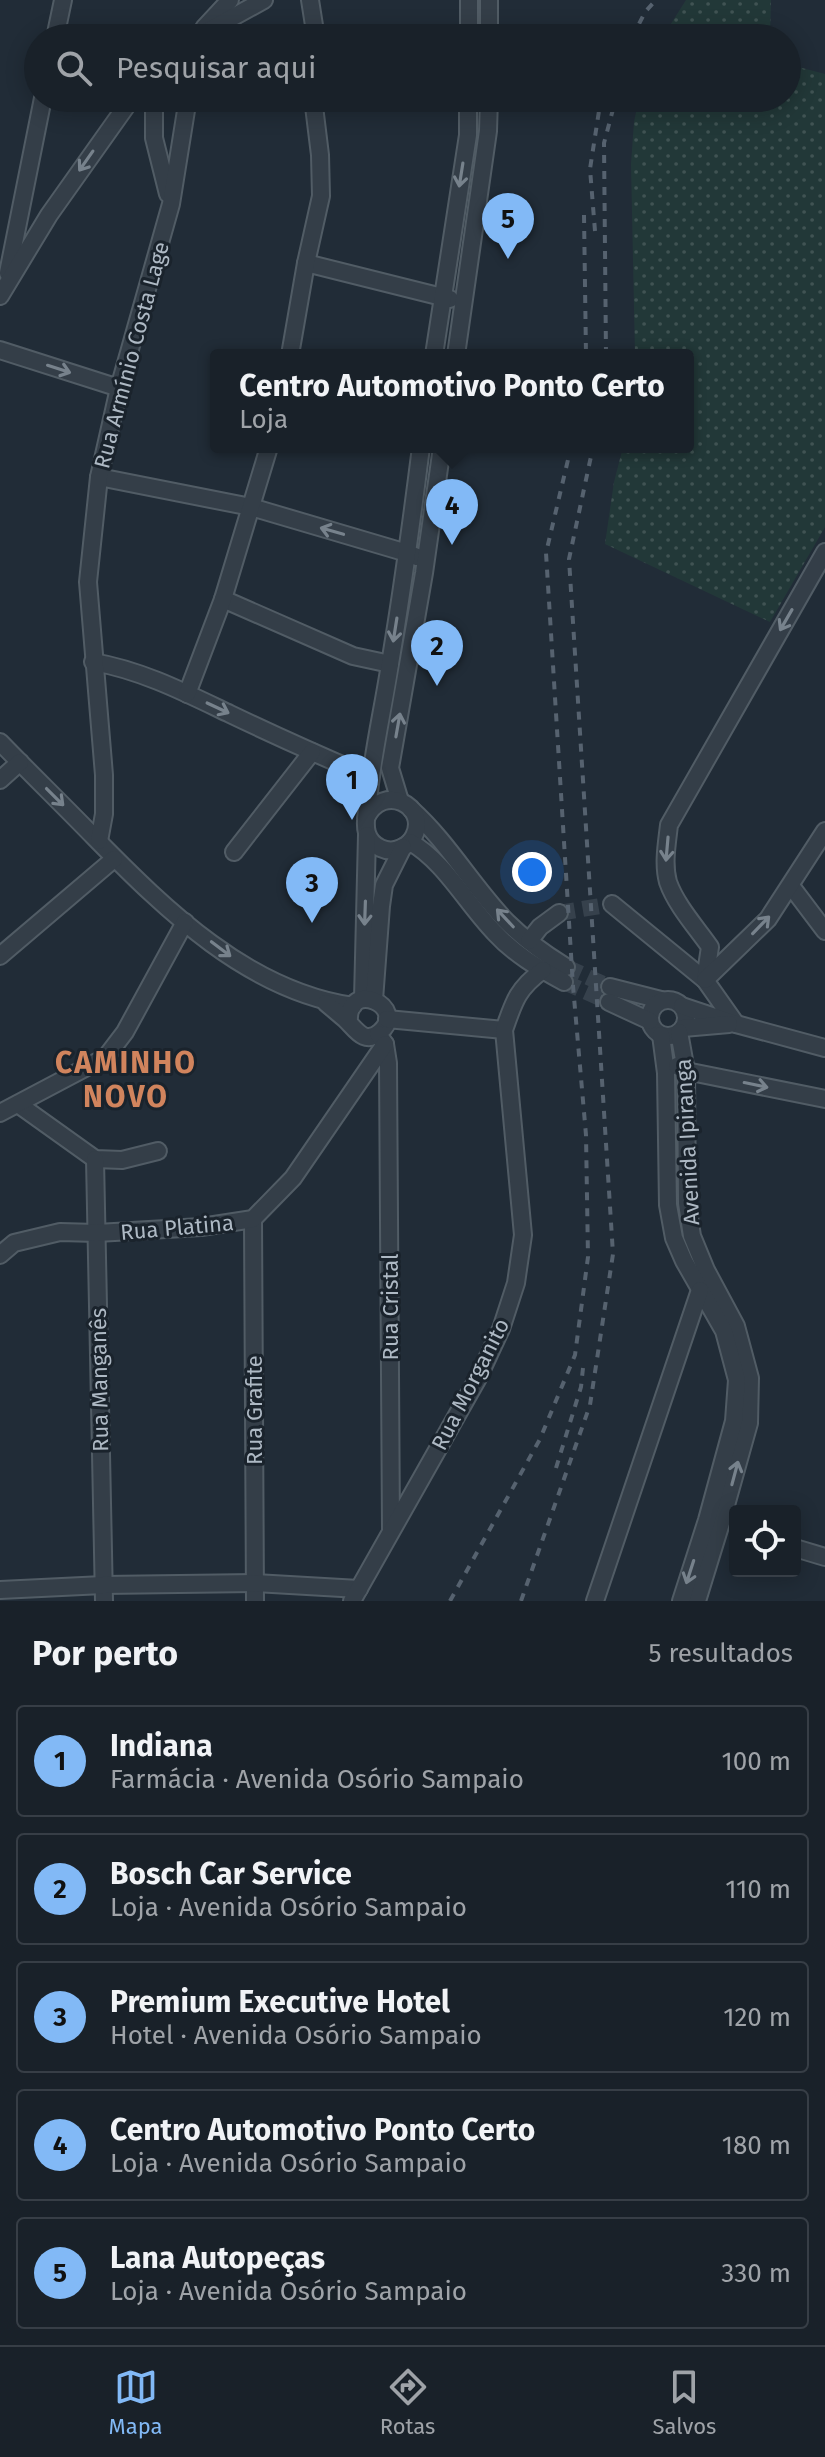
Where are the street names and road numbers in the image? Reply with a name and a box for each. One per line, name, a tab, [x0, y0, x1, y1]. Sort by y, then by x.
street label: Rua Armínio Costa Lage	[88, 239, 175, 472]
street label: Avenida Ipiranga	[670, 1058, 705, 1226]
street label: Rua Platina	[119, 1209, 235, 1246]
street label: Rua Cristal	[377, 1254, 404, 1360]
street label: Rua Manganês	[85, 1308, 114, 1452]
street label: Rua Morganito	[426, 1314, 515, 1455]
street label: Rua Grafite	[241, 1355, 268, 1465]

